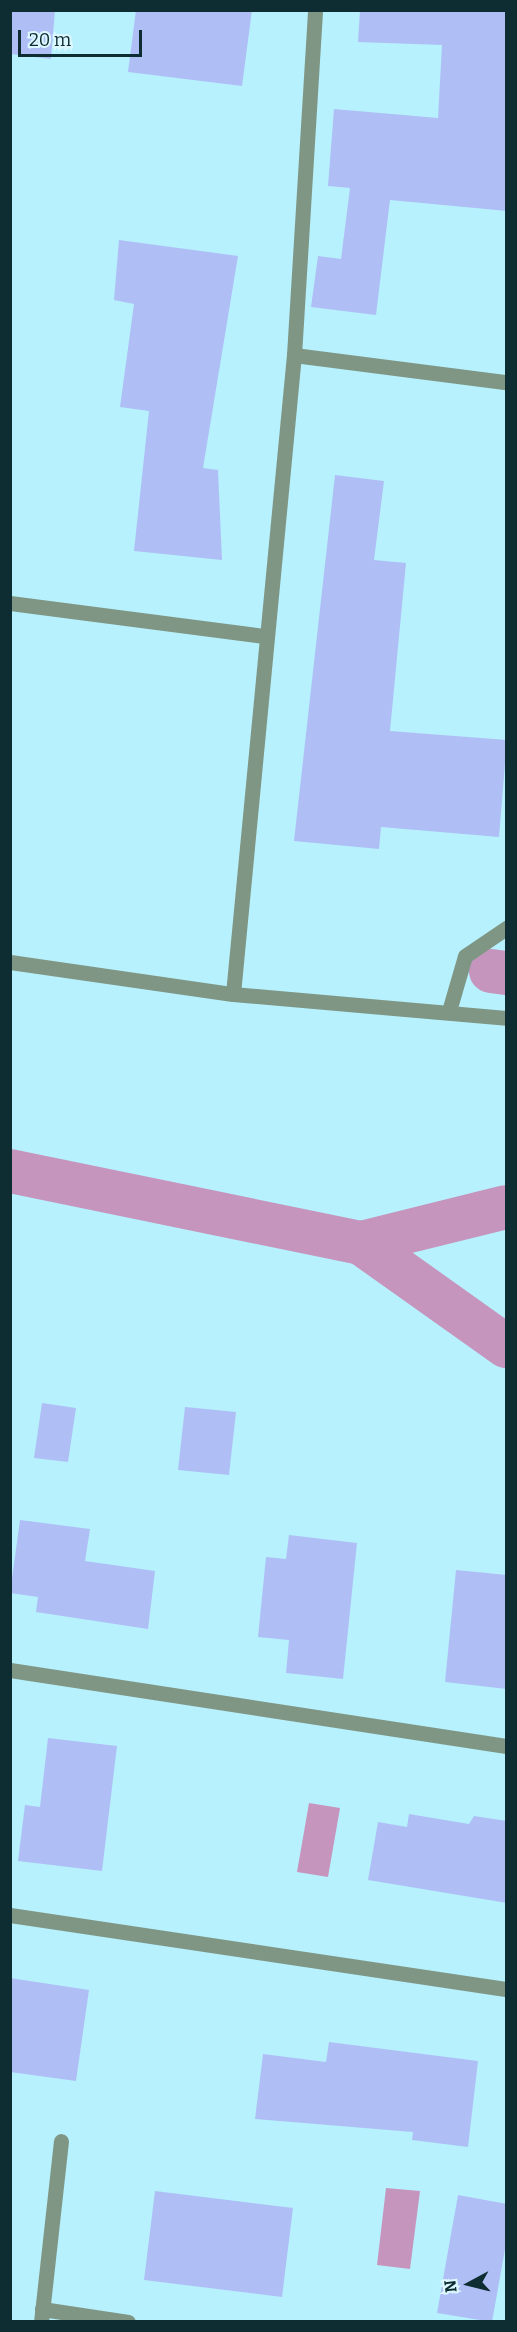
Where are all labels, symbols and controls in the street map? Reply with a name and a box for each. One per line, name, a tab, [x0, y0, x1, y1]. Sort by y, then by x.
scale bar	[21, 18, 146, 56]
text: 20 m	[29, 29, 71, 51]
north arrow	[439, 2254, 499, 2314]
text: N	[440, 2279, 461, 2294]

